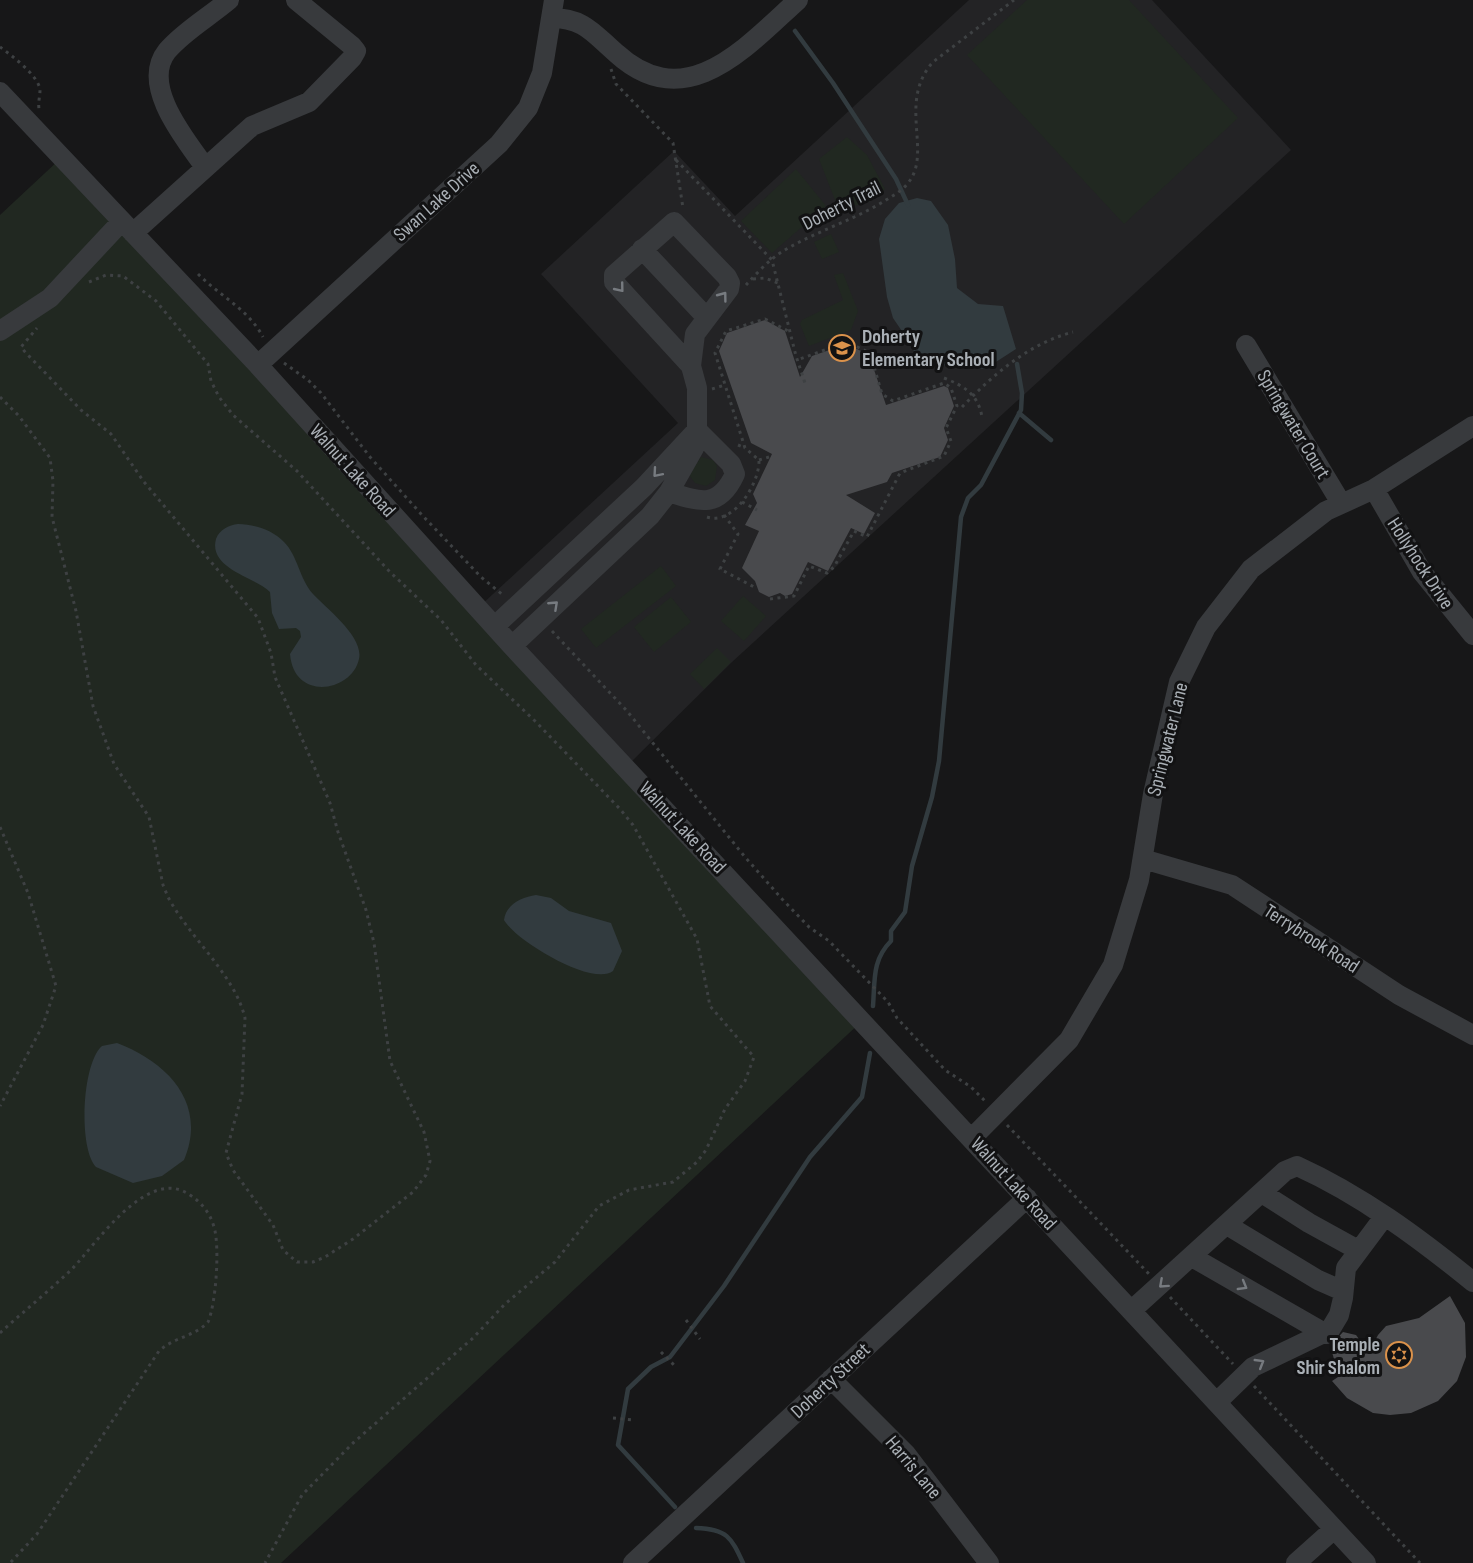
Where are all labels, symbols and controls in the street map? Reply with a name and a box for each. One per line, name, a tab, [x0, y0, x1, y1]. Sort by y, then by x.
street label: Swan Lake Drive	[389, 157, 485, 247]
street label: Doherty Trail	[798, 176, 885, 236]
one-way arrow	[613, 281, 624, 292]
one-way arrow	[715, 291, 726, 302]
place label: Doherty Elementary School	[862, 325, 995, 372]
school or university icon: Doherty Elementary School	[827, 333, 857, 363]
street label: Springwater Court	[1251, 366, 1335, 483]
street label: Walnut Lake Road	[304, 419, 400, 522]
one-way arrow	[653, 466, 664, 477]
street label: Hollyhock Drive	[1382, 513, 1459, 614]
one-way arrow	[548, 601, 558, 612]
street label: Springwater Lane	[1142, 680, 1194, 798]
street label: Walnut Lake Road	[634, 777, 731, 879]
street label: Terrybrook Road	[1259, 899, 1364, 978]
street label: Walnut Lake Road	[965, 1132, 1061, 1235]
one-way arrow	[1159, 1277, 1169, 1288]
one-way arrow	[1237, 1279, 1247, 1291]
place label: Temple Shir Shalom	[1297, 1333, 1380, 1380]
street label: Doherty Street	[786, 1338, 875, 1424]
synagogue icon: Temple Shir Shalom	[1384, 1340, 1414, 1370]
one-way arrow	[1254, 1358, 1264, 1370]
street label: Harris Lane	[880, 1431, 947, 1504]

